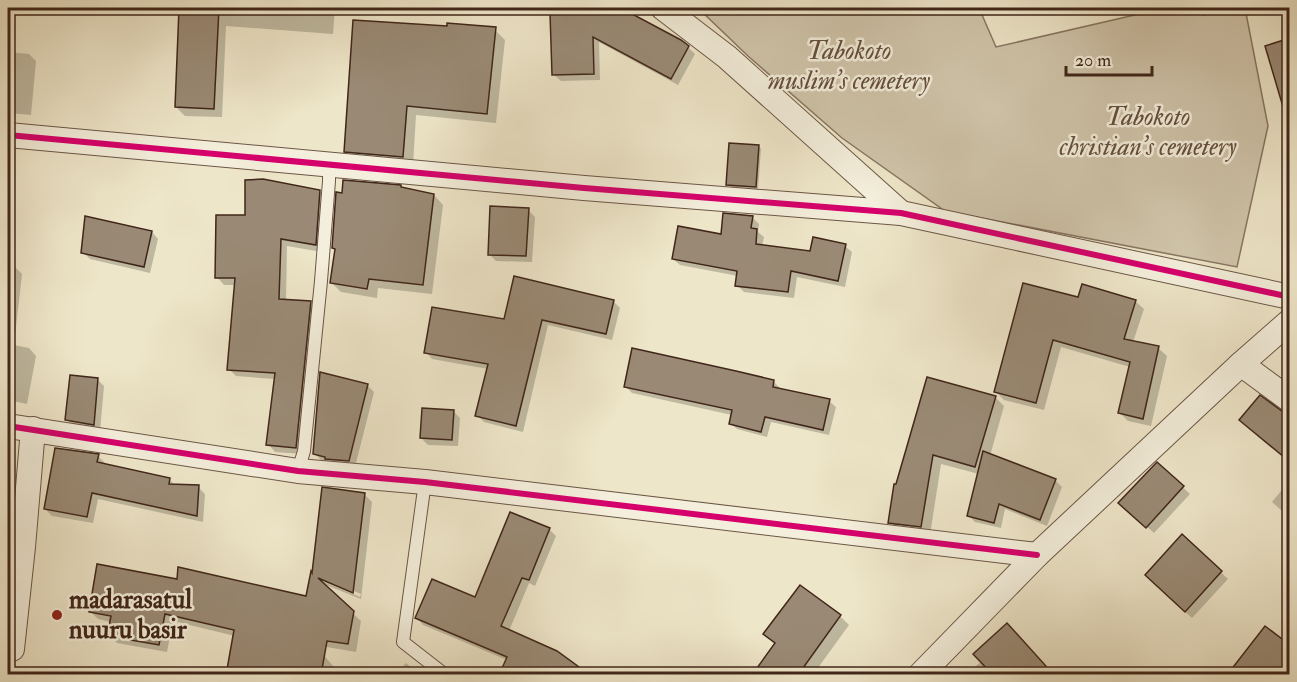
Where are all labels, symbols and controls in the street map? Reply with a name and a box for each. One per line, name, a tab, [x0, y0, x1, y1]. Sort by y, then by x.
park label: Tabokoto muslim's cemetery	[768, 35, 930, 97]
scale bar	[1066, 39, 1152, 77]
text: 20 m	[1075, 49, 1111, 72]
park label: Tabokoto christian's cemetery	[1059, 101, 1237, 163]
place label: madarasatul nuuru basir	[69, 584, 192, 646]
marker: madarasatul nuuru basir	[50, 608, 64, 622]

